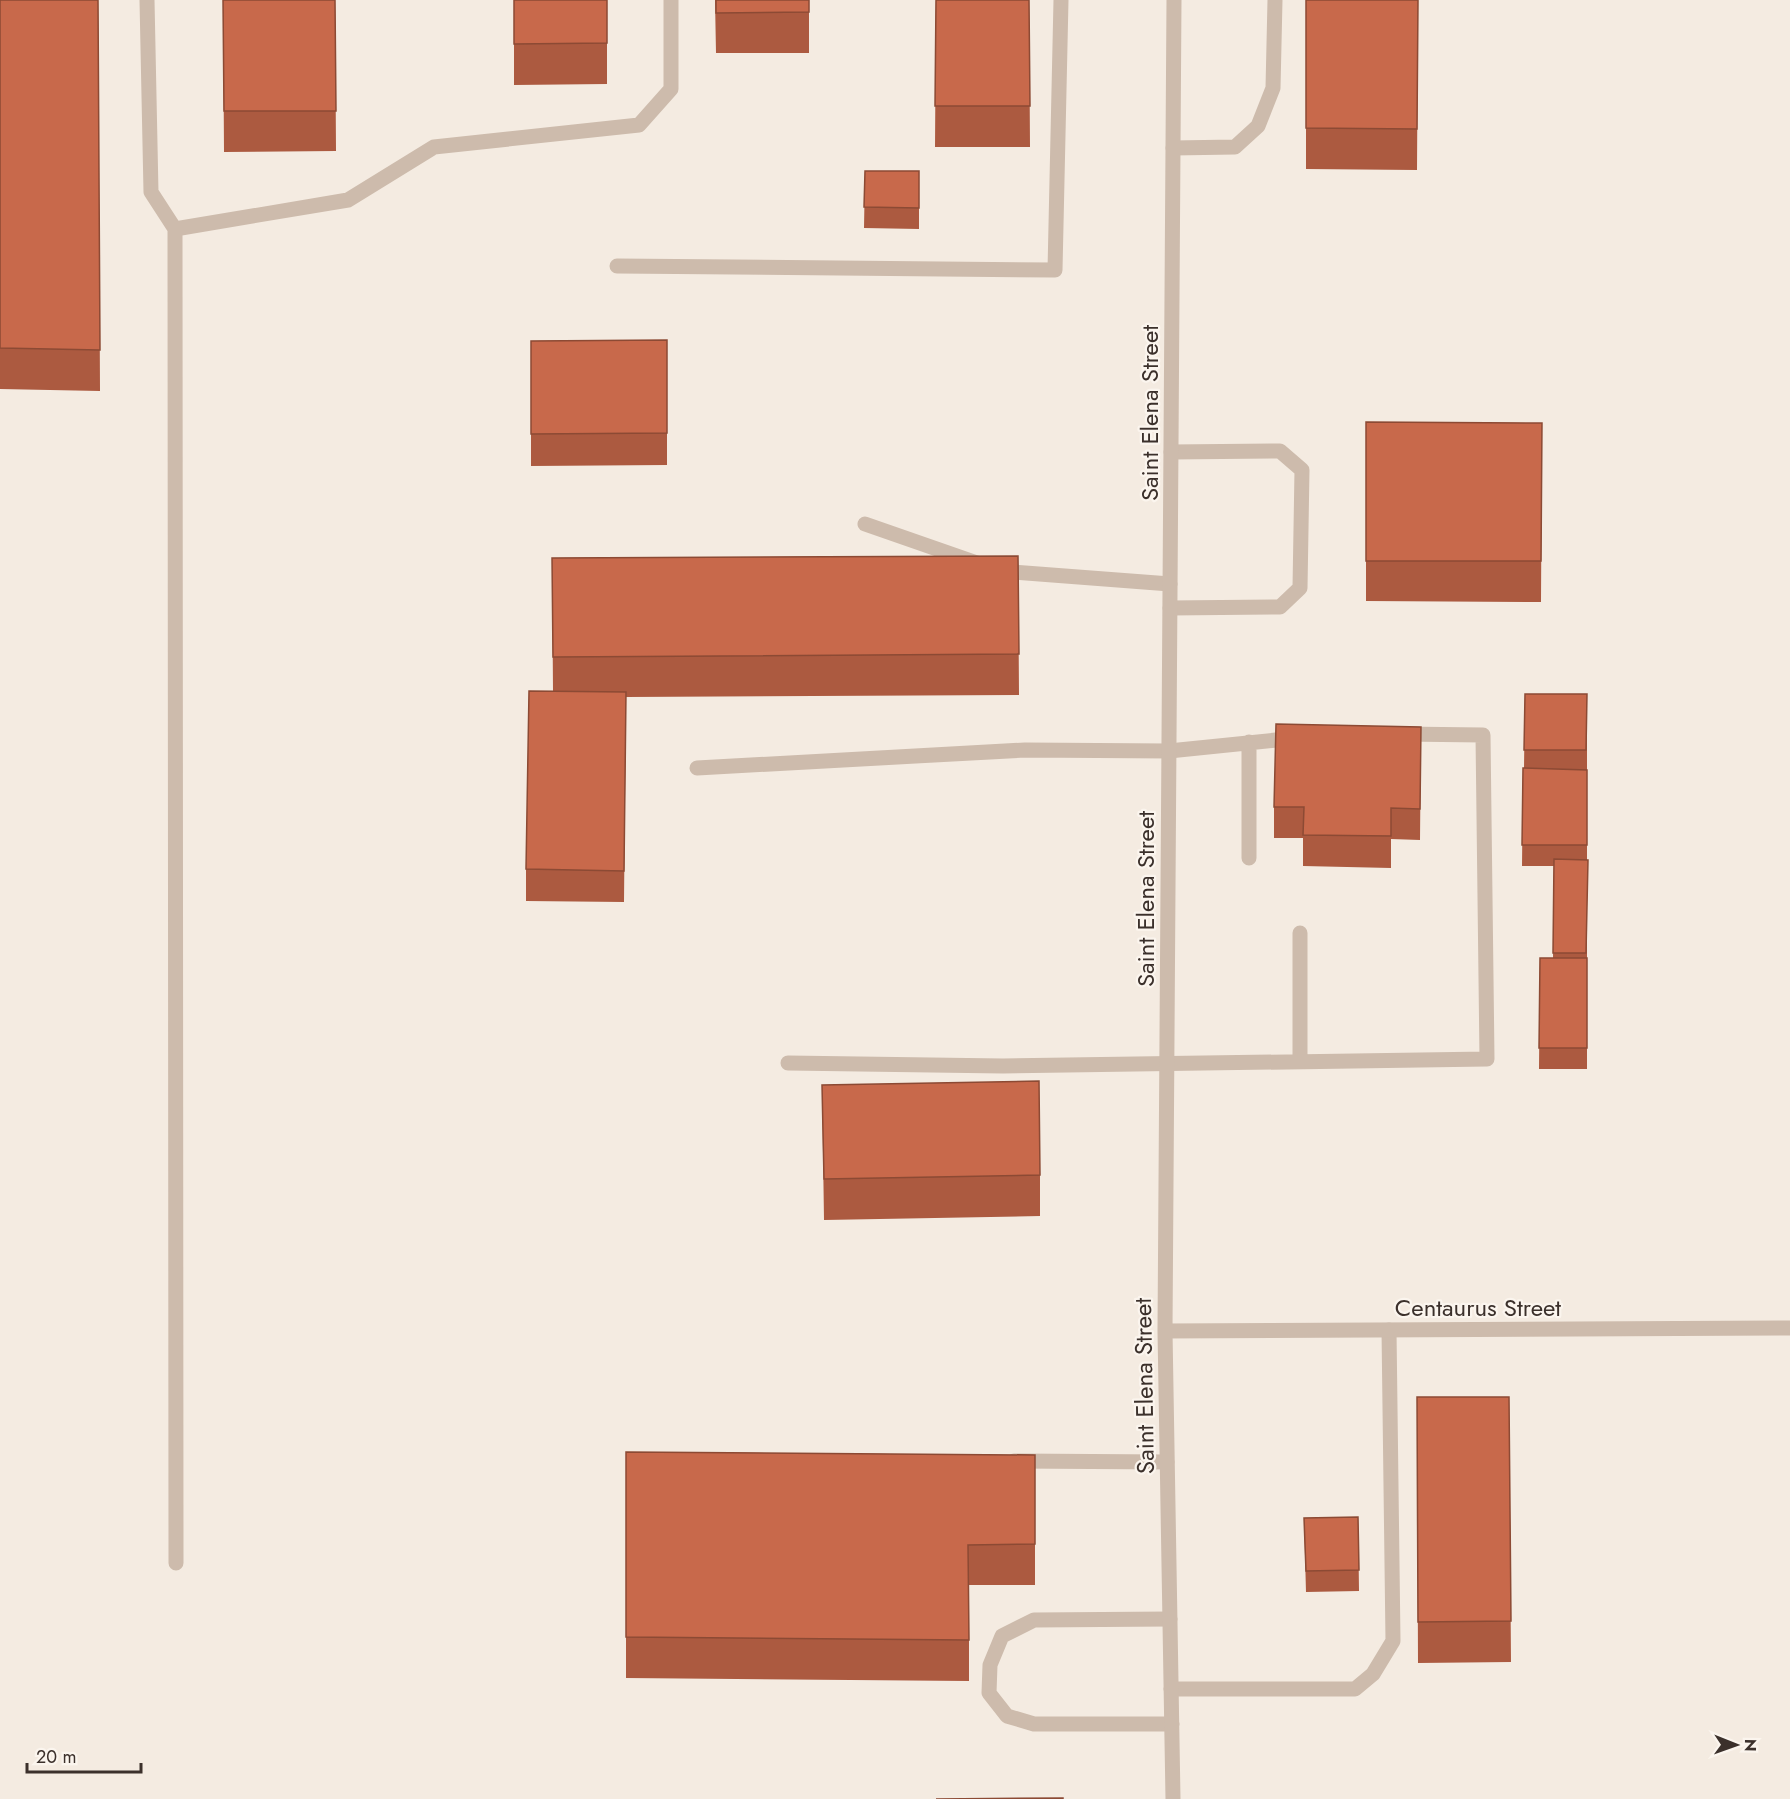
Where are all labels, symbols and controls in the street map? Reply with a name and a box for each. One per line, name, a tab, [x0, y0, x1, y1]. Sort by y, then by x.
street label: Saint Elena Street	[1132, 325, 1167, 501]
street label: Saint Elena Street	[1128, 811, 1163, 987]
street label: Centaurus Street	[1395, 1290, 1561, 1325]
street label: Saint Elena Street	[1125, 1297, 1163, 1474]
north arrow	[1706, 1715, 1766, 1775]
scale bar	[27, 1736, 141, 1774]
text: N	[1739, 1739, 1762, 1752]
text: 20 m	[36, 1744, 76, 1770]

